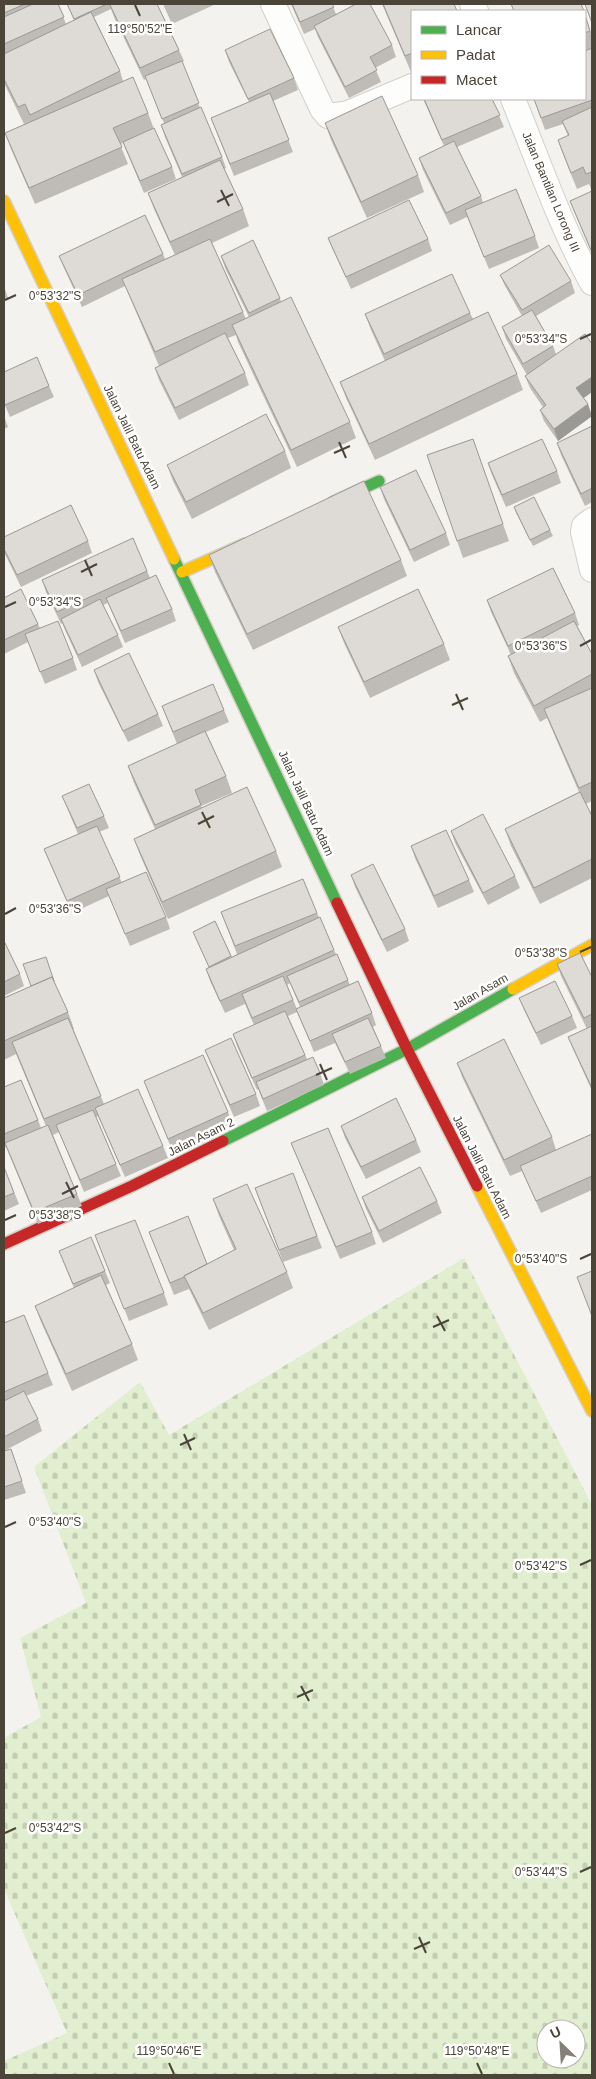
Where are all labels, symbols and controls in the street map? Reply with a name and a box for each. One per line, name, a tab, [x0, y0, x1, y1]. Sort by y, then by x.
legend	[411, 10, 586, 100]
text: Lancar	[456, 21, 502, 38]
text: 119°50'52"E	[107, 22, 173, 36]
text: Padat	[456, 46, 496, 63]
text: Macet	[456, 71, 498, 88]
street label: Jalan Bantilan Lorong III	[519, 130, 583, 254]
text: 0°53'32"S	[29, 289, 81, 303]
text: 0°53'34"S	[515, 332, 567, 346]
street label: Jalan Jalil Batu Adam	[101, 382, 163, 492]
text: 0°53'34"S	[29, 595, 81, 609]
text: 0°53'36"S	[515, 639, 567, 653]
street label: Jalan Jalil Batu Adam	[275, 748, 337, 858]
text: 0°53'36"S	[29, 902, 81, 916]
text: 0°53'38"S	[515, 946, 567, 960]
street label: Jalan Asam	[450, 970, 510, 1014]
street label: Jalan Jalil Batu Adam	[450, 1113, 514, 1221]
street label: Jalan Asam 2	[166, 1115, 237, 1159]
text: 0°53'38"S	[29, 1208, 81, 1222]
text: 0°53'40"S	[515, 1252, 567, 1266]
text: 0°53'40"S	[29, 1515, 81, 1529]
text: 0°53'42"S	[515, 1559, 567, 1573]
text: 0°53'42"S	[29, 1821, 81, 1835]
text: 0°53'44"S	[515, 1865, 567, 1879]
north arrow	[536, 2019, 586, 2069]
text: U	[548, 2023, 563, 2042]
text: 119°50'46"E	[136, 2044, 202, 2058]
text: 119°50'48"E	[444, 2044, 510, 2058]

